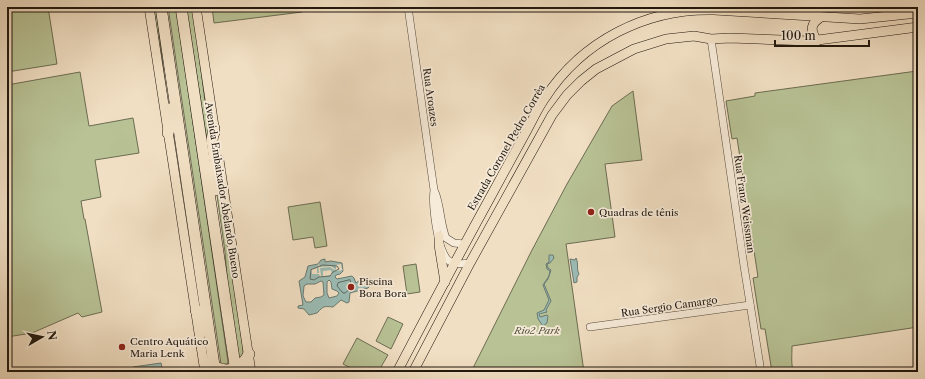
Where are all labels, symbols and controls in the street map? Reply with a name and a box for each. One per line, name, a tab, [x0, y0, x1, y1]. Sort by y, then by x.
scale bar	[775, 22, 869, 48]
text: 100 m	[781, 28, 816, 43]
street label: Rua Aroazes	[420, 67, 441, 127]
street label: Estrada Coronel Pedro Corrêa	[465, 81, 548, 213]
street label: Avenida Embaixador Abelardo Bueno	[202, 100, 243, 279]
street label: Rua Franz Weissman	[731, 154, 758, 255]
place label: Quadras de tênis	[599, 206, 678, 219]
marker: Quadras de tênis	[586, 207, 596, 217]
place label: Piscina Bora Bora	[359, 275, 407, 300]
marker: Piscina Bora Bora	[346, 282, 356, 292]
street label: Rua Sergio Camargo	[620, 293, 718, 320]
north arrow	[22, 317, 62, 357]
park label: Rio2 Park	[513, 324, 561, 337]
text: N	[44, 330, 60, 342]
place label: Centro Aquático Maria Lenk	[130, 335, 208, 360]
marker: Centro Aquático Maria Lenk	[117, 342, 127, 352]

